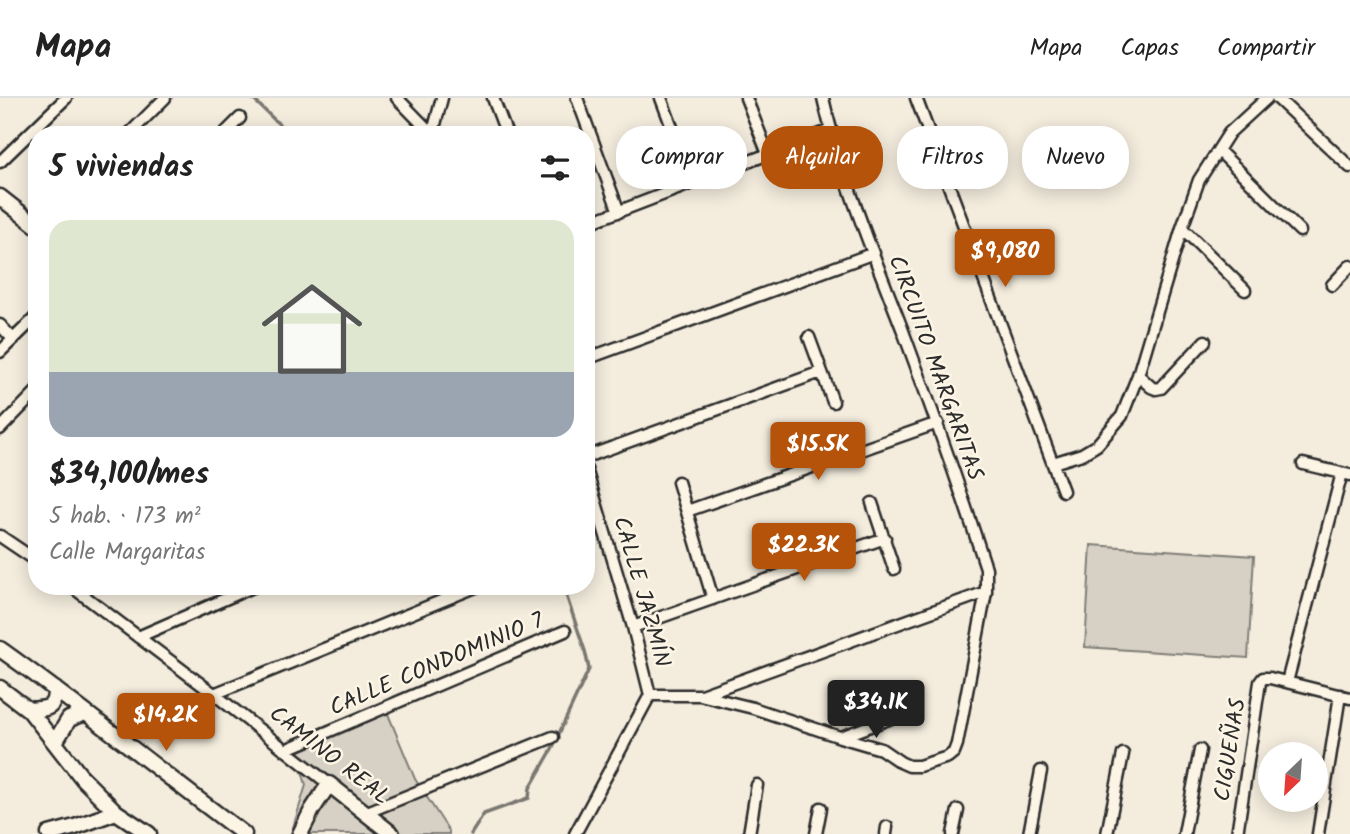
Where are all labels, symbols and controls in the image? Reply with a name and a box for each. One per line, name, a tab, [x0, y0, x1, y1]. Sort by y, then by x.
text: Mapa	[35, 22, 111, 75]
text: Mapa	[1030, 29, 1082, 68]
text: Capas	[1120, 29, 1179, 68]
text: Compartir	[1217, 29, 1315, 68]
chip: Comprar	[616, 126, 747, 189]
chip: Alquilar	[761, 126, 883, 189]
chip: Filtros	[897, 126, 1008, 189]
chip: Nuevo	[1022, 126, 1129, 189]
text: 5 viviendas	[49, 144, 193, 192]
icon: filters	[536, 149, 574, 187]
pin: $9,080	[948, 230, 1062, 289]
text: $9,080	[971, 234, 1039, 270]
street label: CIRCUITO MARGARITAS	[878, 250, 992, 486]
icon: home	[249, 266, 375, 392]
pin: $15.5K	[761, 422, 875, 482]
text: $15.5K	[786, 427, 850, 463]
text: $34,100/mes	[49, 451, 209, 499]
text: 5 hab. · 173 m²	[49, 499, 201, 535]
street label: CALLE JAZMÍN	[602, 512, 680, 672]
pin: $22.3K	[747, 524, 861, 583]
text: $22.3K	[768, 528, 840, 564]
text: Calle Margaritas	[49, 535, 205, 571]
street label: CALLE CONDOMINIO 7	[324, 603, 551, 726]
pin: $34.1K	[819, 680, 933, 740]
text: $34.1K	[844, 685, 908, 721]
pin: $14.2K	[109, 694, 223, 753]
street label: CIGUEÑAS	[1205, 696, 1257, 804]
street label: CAMINO REAL	[261, 697, 397, 815]
text: $14.2K	[133, 698, 199, 734]
north arrow	[1258, 742, 1328, 812]
map controls	[1258, 742, 1328, 812]

